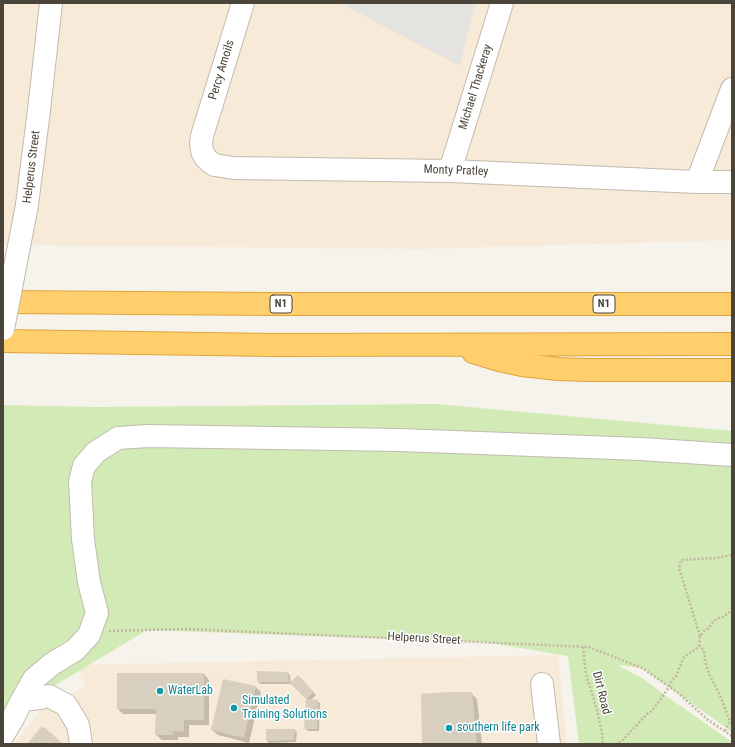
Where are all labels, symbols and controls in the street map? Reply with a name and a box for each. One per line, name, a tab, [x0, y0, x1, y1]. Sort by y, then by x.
street label: Percy Amoils	[206, 38, 238, 102]
street label: Michael Thackeray	[456, 43, 496, 131]
street label: Helperus Street	[20, 130, 44, 204]
street label: Monty Pratley	[423, 163, 489, 179]
road number: N1	[270, 295, 292, 313]
road number: N1	[593, 295, 615, 313]
street label: Helperus Street	[387, 630, 461, 648]
street label: Dirt Road	[589, 670, 613, 716]
place label: WaterLab	[168, 684, 213, 698]
marker: WaterLab	[155, 686, 165, 696]
place label: Simulated Training Solutions	[242, 694, 327, 722]
marker: Simulated Training Solutions	[229, 703, 239, 713]
place label: southern life park	[457, 721, 540, 735]
marker: southern life park	[444, 723, 454, 733]

